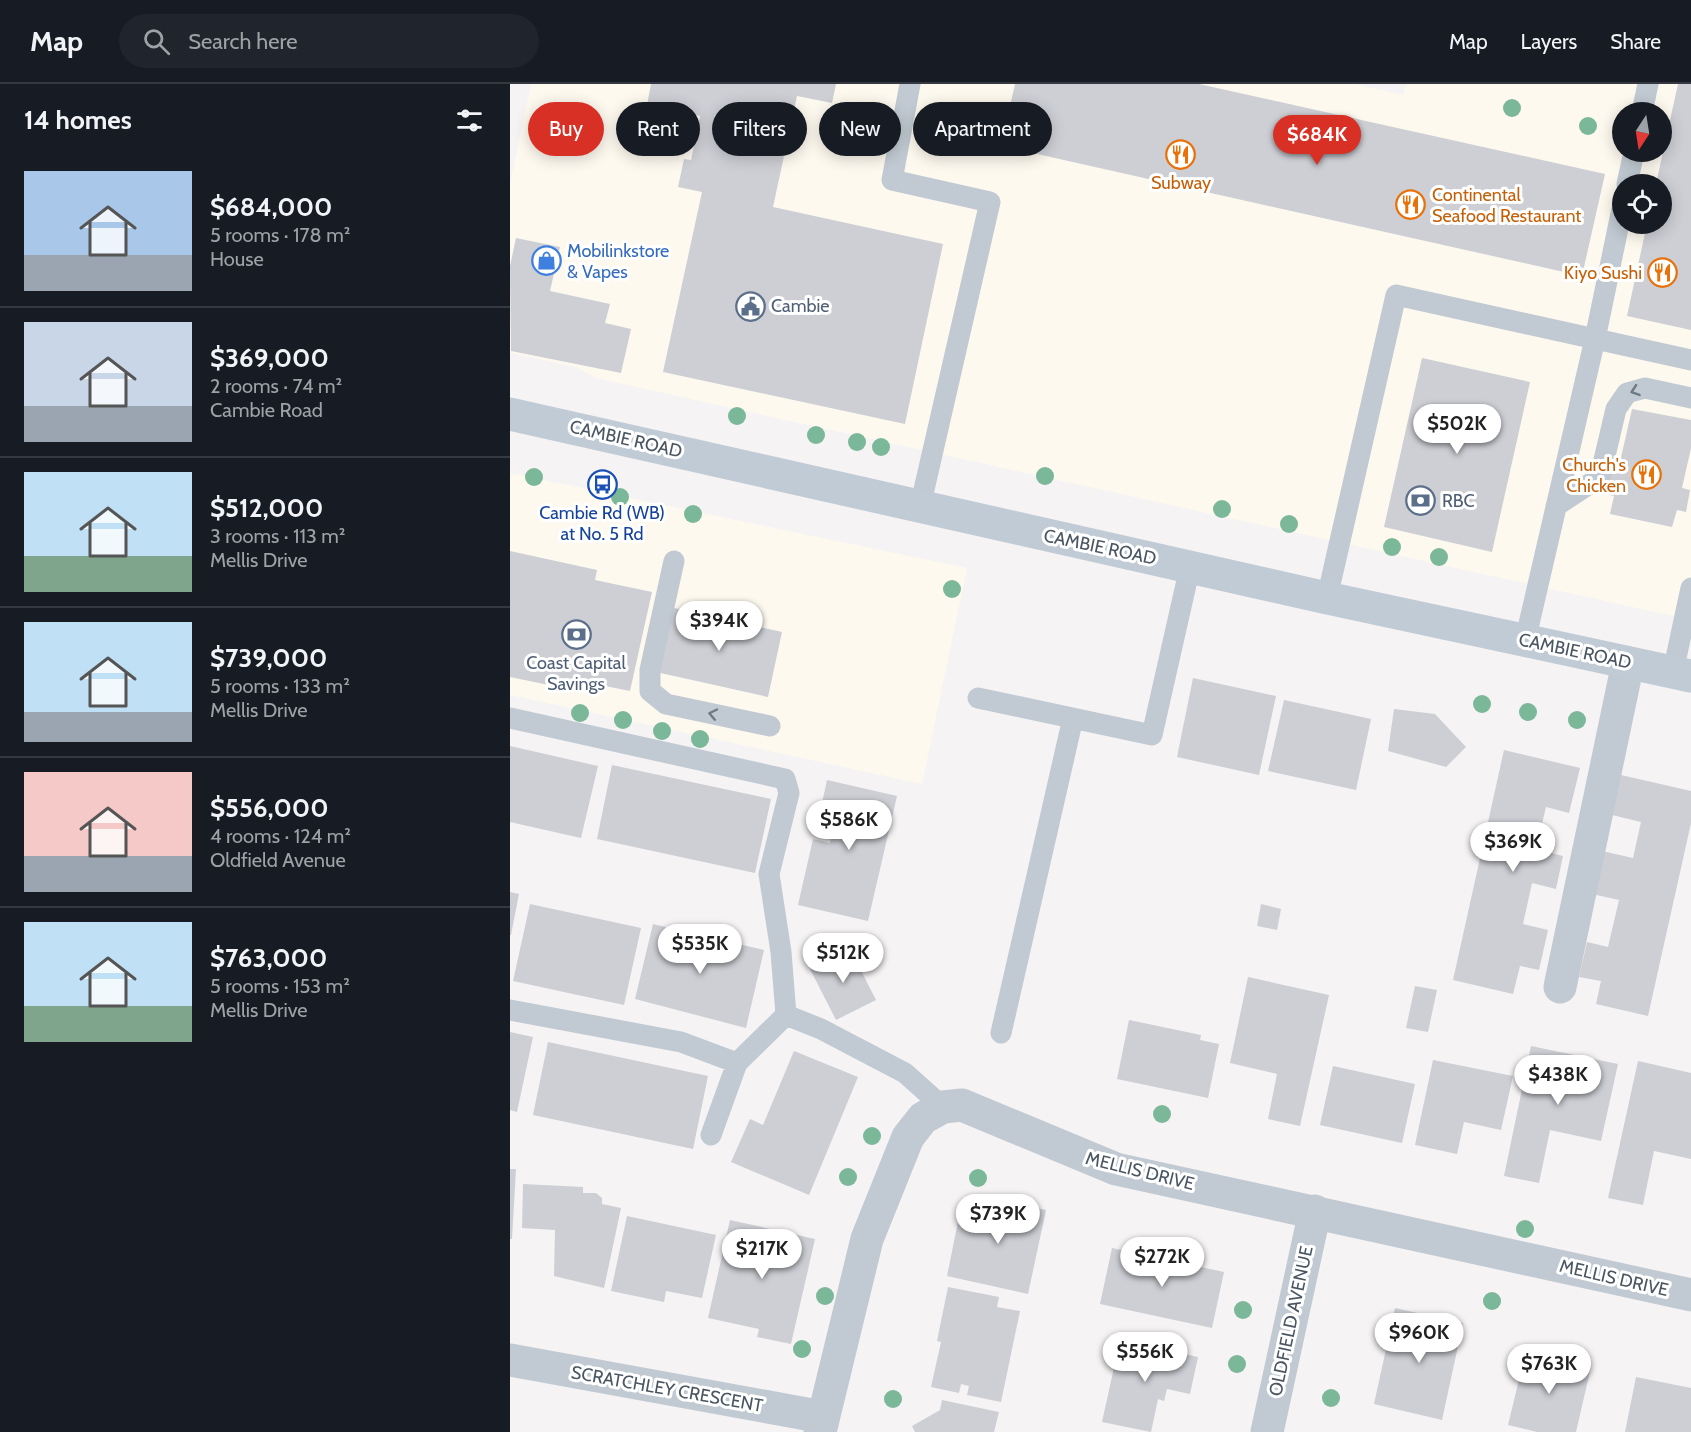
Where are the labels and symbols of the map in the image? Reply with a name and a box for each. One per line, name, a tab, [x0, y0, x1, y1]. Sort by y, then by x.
north arrow	[1612, 102, 1672, 162]
pin: $684K	[1275, 115, 1359, 166]
restaurant icon: Subway	[1165, 138, 1197, 170]
place label: Subway	[1151, 172, 1211, 194]
place label: Continental Seafood Restaurant	[1432, 184, 1581, 227]
restaurant icon: Continental Seafood Restaurant	[1395, 189, 1427, 221]
place label: Mobilinkstore & Vapes	[567, 240, 669, 283]
shop icon: Mobilinkstore & Vapes	[530, 245, 562, 277]
restaurant icon: Kiyo Sushi	[1647, 257, 1679, 289]
place label: Kiyo Sushi	[1564, 262, 1642, 284]
public building icon: Cambie	[734, 290, 766, 322]
place label: Cambie	[771, 295, 830, 317]
one-way arrow	[1630, 384, 1640, 397]
pin: $502K	[1415, 404, 1499, 455]
street label: CAMBIE ROAD	[568, 415, 684, 463]
place label: Church's Chicken	[1562, 454, 1626, 497]
restaurant icon: Church's Chicken	[1631, 459, 1663, 491]
bus stop icon: Cambie Rd (WB) at No. 5 Rd	[586, 468, 618, 500]
bank icon: RBC	[1405, 485, 1437, 517]
place label: RBC	[1442, 490, 1475, 512]
place label: Cambie Rd (WB) at No. 5 Rd	[539, 502, 665, 545]
street label: CAMBIE ROAD	[1042, 524, 1158, 570]
pin: $394K	[677, 601, 761, 652]
bank icon: Coast Capital Savings	[560, 618, 592, 650]
street label: CAMBIE ROAD	[1517, 628, 1633, 674]
place label: Coast Capital Savings	[526, 652, 626, 695]
one-way arrow	[708, 708, 718, 721]
pin: $586K	[807, 800, 891, 851]
pin: $369K	[1471, 822, 1555, 873]
pin: $535K	[658, 924, 742, 975]
pin: $512K	[801, 933, 885, 984]
pin: $438K	[1516, 1055, 1600, 1106]
street label: MELLIS DRIVE	[1083, 1147, 1197, 1195]
pin: $739K	[956, 1194, 1040, 1245]
pin: $217K	[720, 1229, 804, 1280]
pin: $272K	[1120, 1237, 1204, 1288]
street label: OLDFIELD AVENUE	[1264, 1244, 1318, 1398]
street label: MELLIS DRIVE	[1557, 1255, 1671, 1301]
pin: $960K	[1377, 1313, 1461, 1364]
pin: $556K	[1103, 1332, 1187, 1383]
pin: $763K	[1507, 1344, 1591, 1395]
street label: SCRATCHLEY CRESCENT	[569, 1361, 765, 1417]

